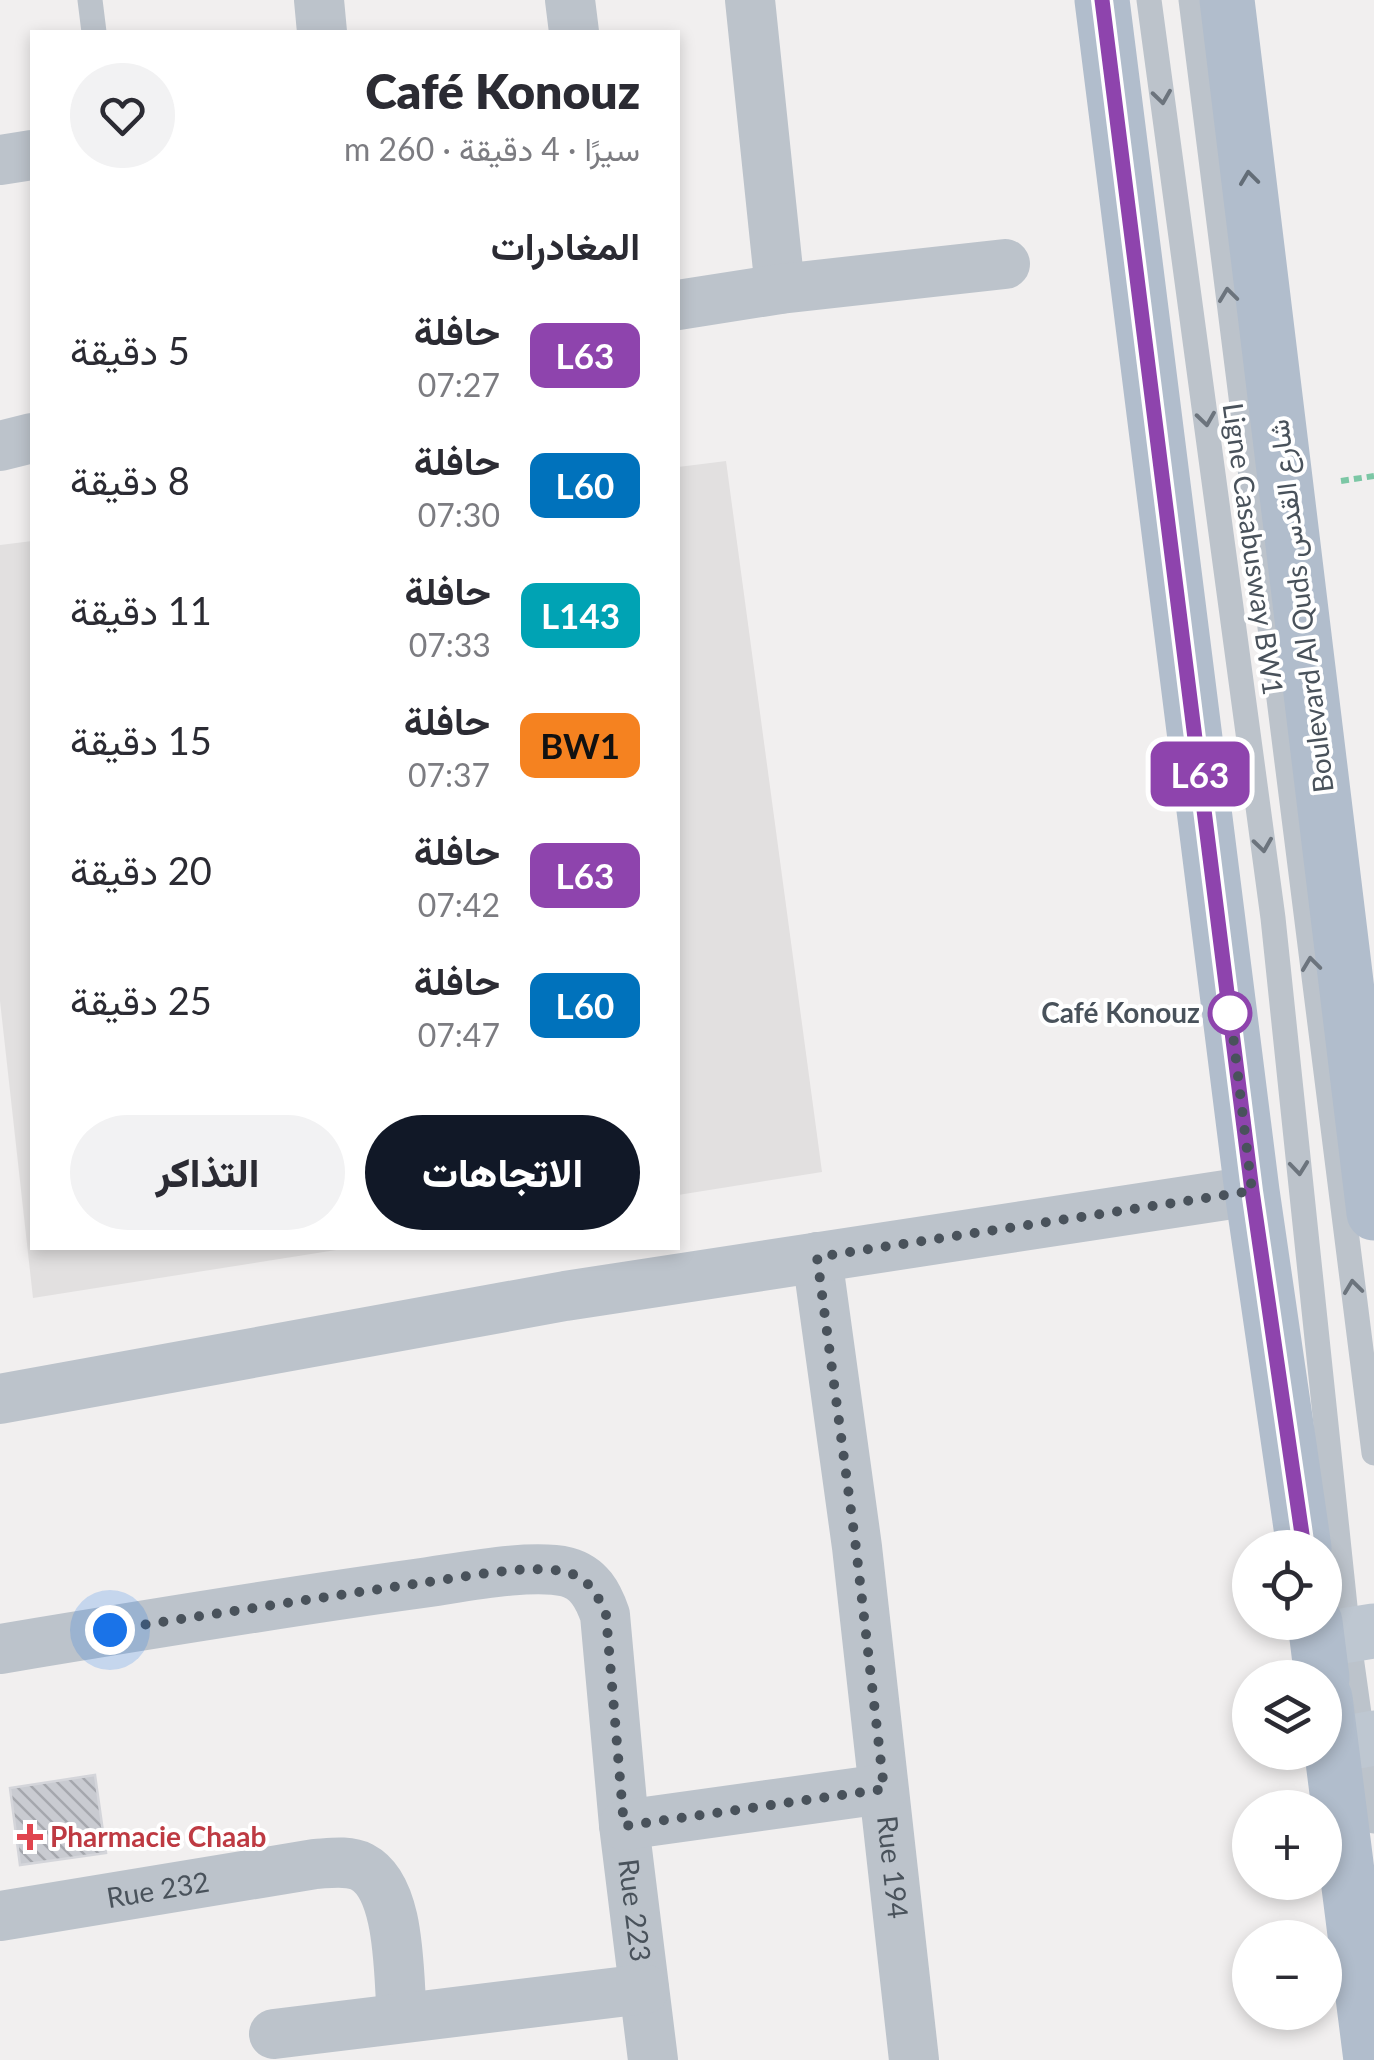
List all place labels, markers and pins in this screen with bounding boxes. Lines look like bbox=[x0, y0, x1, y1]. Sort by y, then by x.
marker: Café Konouz bbox=[1209, 992, 1251, 1034]
place label: Café Konouz bbox=[1041, 995, 1200, 1029]
place label: Pharmacie Chaab bbox=[50, 1819, 266, 1853]
marker: Pharmacie Chaab bbox=[19, 1826, 41, 1848]

